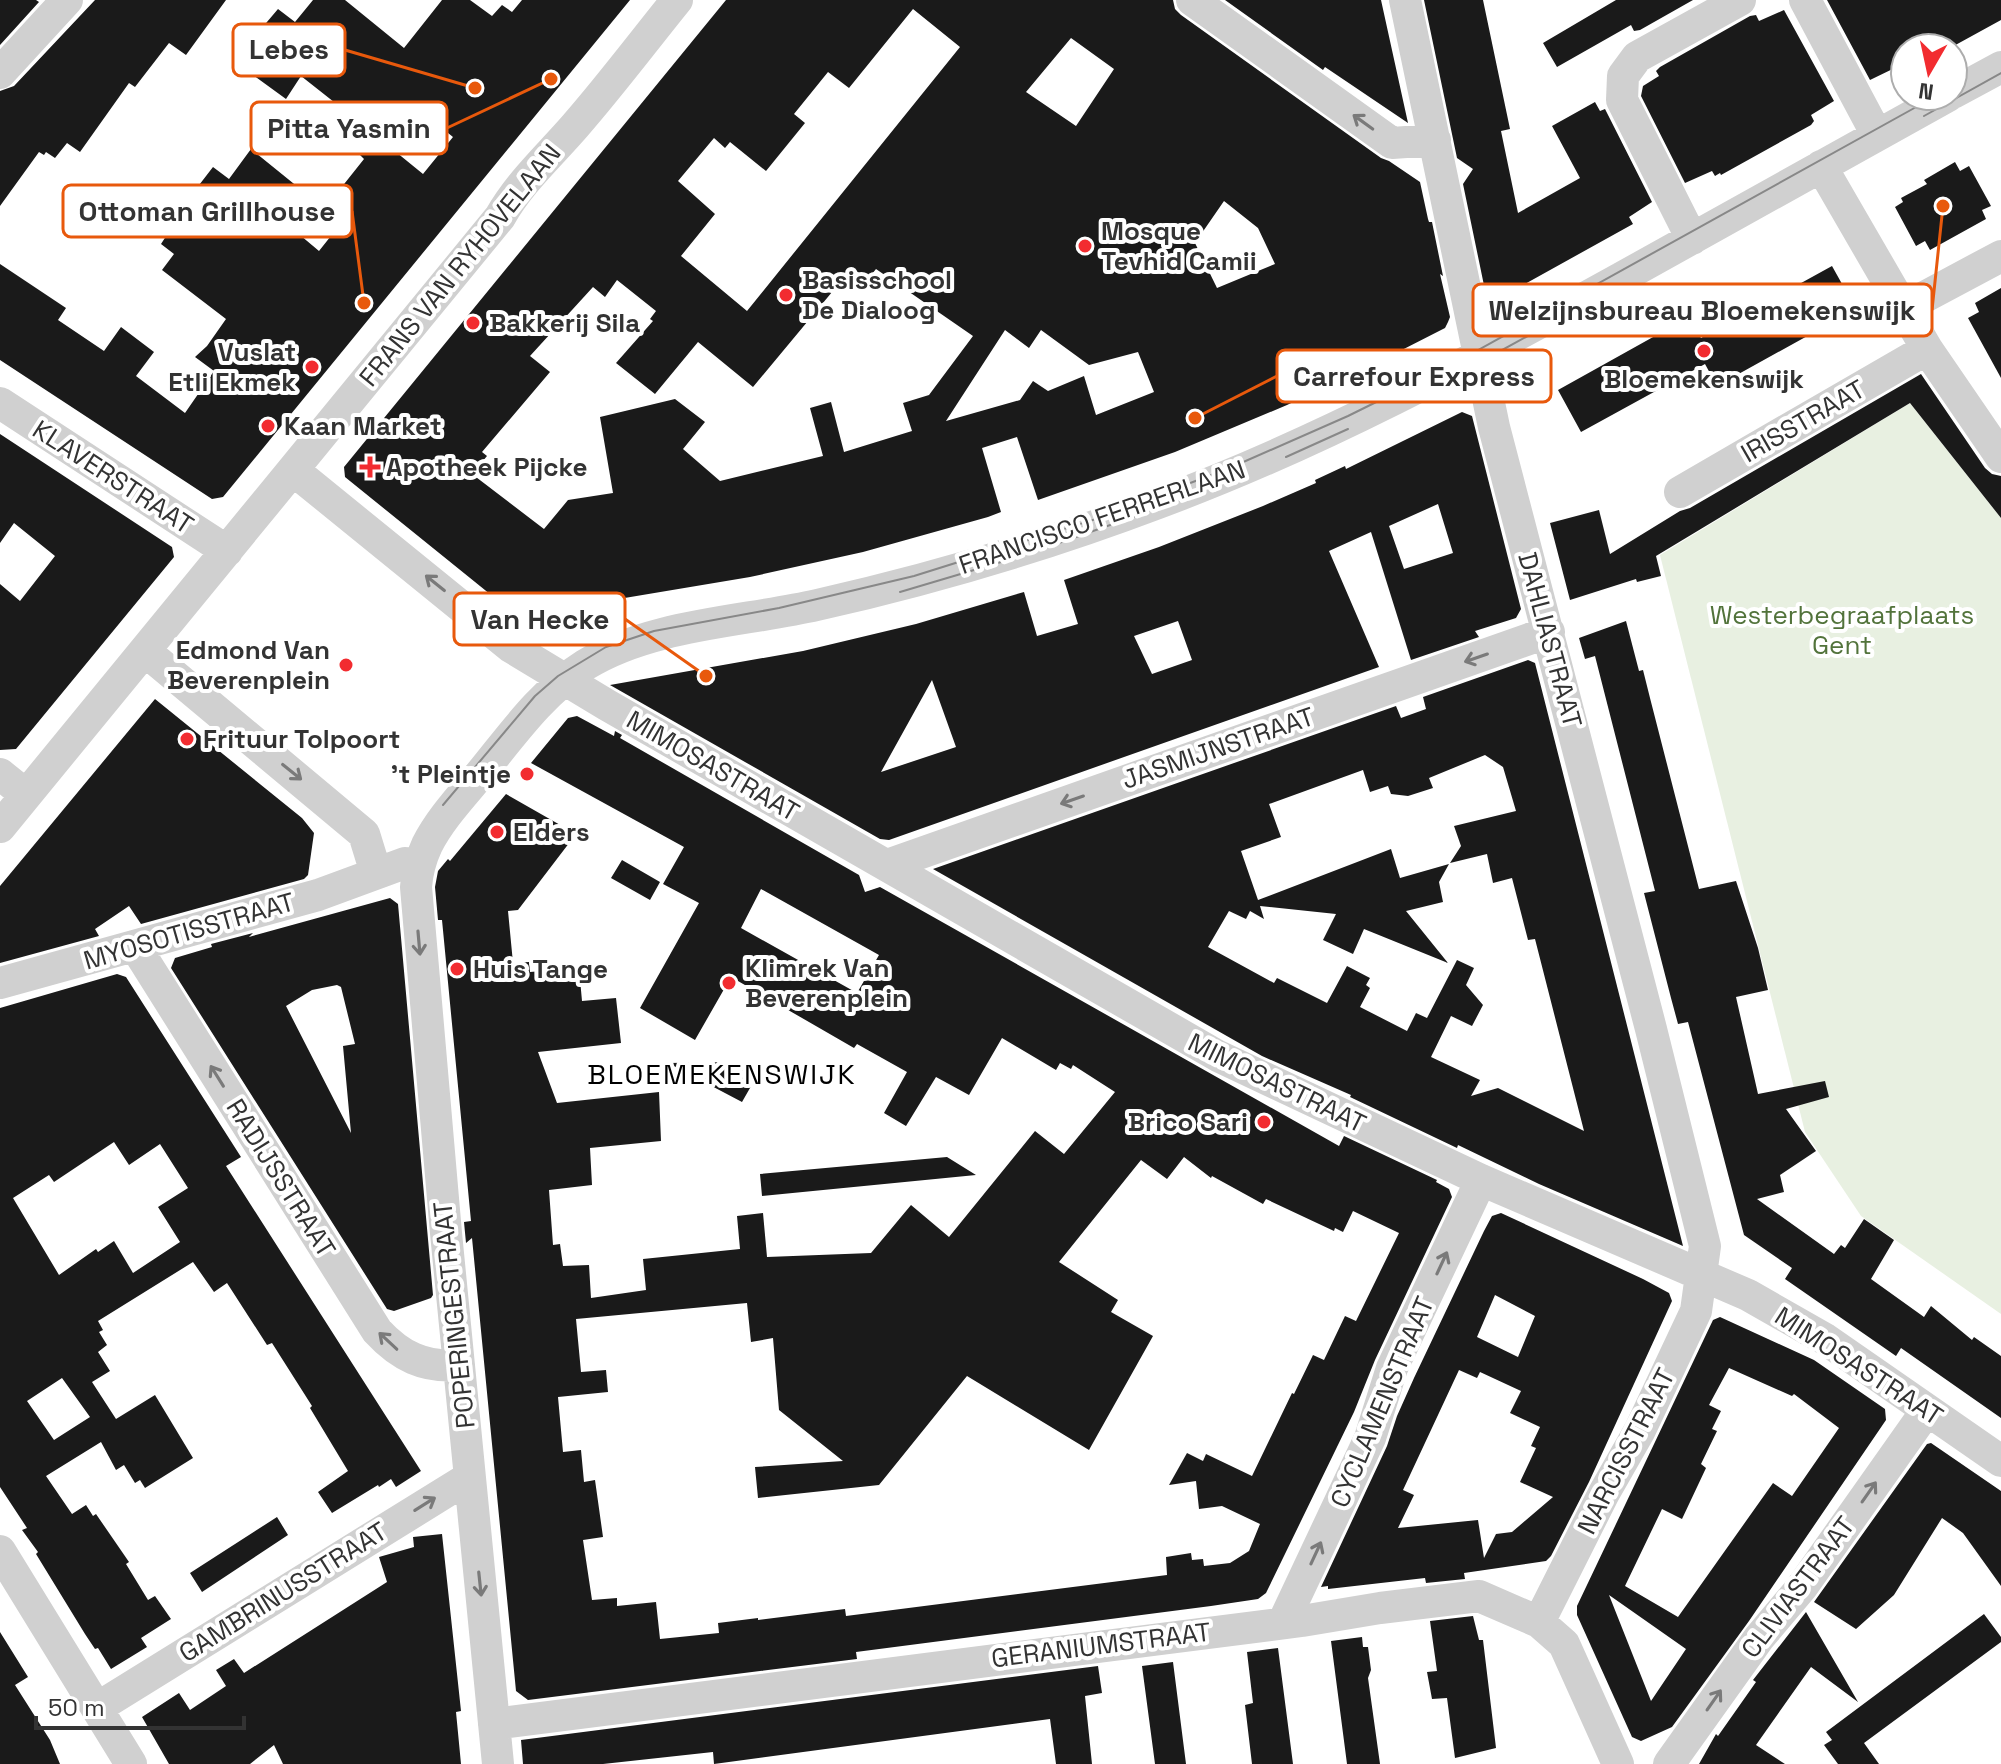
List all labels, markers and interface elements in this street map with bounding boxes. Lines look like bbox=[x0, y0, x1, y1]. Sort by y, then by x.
callout: Lebes bbox=[233, 24, 345, 76]
text: Lebes bbox=[249, 31, 329, 67]
north arrow bbox=[1889, 32, 1969, 112]
text: N bbox=[1916, 77, 1935, 107]
callout: Pitta Yasmin bbox=[251, 102, 447, 154]
text: Pitta Yasmin bbox=[267, 110, 431, 146]
one-way arrow bbox=[1353, 114, 1375, 130]
street label: FRANS VAN RYHOVELAAN bbox=[352, 137, 568, 393]
callout: Ottoman Grillhouse bbox=[63, 185, 352, 237]
text: Ottoman Grillhouse bbox=[79, 193, 335, 229]
place label: Mosque Tevhid Camii bbox=[1101, 214, 1257, 278]
marker: Mosque Tevhid Camii bbox=[1076, 237, 1094, 255]
place label: Basisschool De Dialoog bbox=[802, 263, 952, 327]
callout: Welzijnsbureau Bloemekenswijk bbox=[1473, 284, 1932, 336]
marker: Basisschool De Dialoog bbox=[777, 286, 795, 304]
text: Welzijnsbureau Bloemekenswijk bbox=[1488, 292, 1916, 328]
place label: Bakkerij Sila bbox=[489, 306, 640, 340]
marker: Bakkerij Sila bbox=[464, 314, 482, 332]
place label: Vuslat Etli Ekmek bbox=[168, 335, 296, 399]
marker: Bloemekenswijk bbox=[1695, 342, 1713, 360]
callout: Carrefour Express bbox=[1277, 350, 1551, 402]
marker: Vuslat Etli Ekmek bbox=[303, 358, 321, 376]
text: Carrefour Express bbox=[1293, 358, 1535, 394]
place label: Bloemekenswijk bbox=[1604, 362, 1804, 396]
street label: IRISSTRAAT bbox=[1735, 372, 1871, 470]
place label: Kaan Market bbox=[284, 409, 442, 443]
street label: KLAVERSTRAAT bbox=[26, 412, 200, 542]
marker: Kaan Market bbox=[259, 417, 277, 435]
place label: Apotheek Pijcke bbox=[386, 450, 587, 484]
street label: FRANCISCO FERRERLAAN bbox=[954, 452, 1250, 582]
marker: Apotheek Pijcke bbox=[361, 458, 379, 476]
street label: DAHLIASTRAAT bbox=[1510, 549, 1590, 731]
one-way arrow bbox=[425, 575, 446, 592]
callout: Van Hecke bbox=[454, 593, 625, 645]
park label: Westerbegraafplaats Gent bbox=[1710, 598, 1974, 662]
text: Van Hecke bbox=[470, 601, 610, 637]
place label: Edmond Van Beverenplein bbox=[167, 633, 330, 697]
one-way arrow bbox=[1463, 651, 1488, 666]
marker: Edmond Van Beverenplein bbox=[337, 656, 355, 674]
street label: JASMIJNSTRAAT bbox=[1117, 699, 1319, 797]
street label: MIMOSASTRAAT bbox=[621, 703, 805, 829]
place label: Frituur Tolpoort bbox=[203, 722, 400, 756]
marker: Frituur Tolpoort bbox=[178, 730, 196, 748]
place label: 't Pleintje bbox=[391, 757, 511, 791]
one-way arrow bbox=[281, 763, 301, 781]
marker: 't Pleintje bbox=[518, 765, 536, 783]
one-way arrow bbox=[1060, 793, 1085, 808]
place label: Elders bbox=[513, 815, 590, 849]
marker: Elders bbox=[488, 823, 506, 841]
street label: MYOSOTISSTRAAT bbox=[79, 885, 299, 977]
one-way arrow bbox=[412, 929, 427, 956]
place label: Klimrek Van Beverenplein bbox=[745, 951, 908, 1015]
place label: Huis Tange bbox=[473, 952, 608, 986]
marker: Huis Tange bbox=[448, 960, 466, 978]
marker: Klimrek Van Beverenplein bbox=[720, 974, 738, 992]
street label: MIMOSASTRAAT bbox=[1182, 1025, 1372, 1141]
district label: BLOEMEKENSWIJK bbox=[587, 1056, 857, 1092]
one-way arrow bbox=[209, 1066, 225, 1088]
street label: RADIJSSTRAAT bbox=[219, 1092, 343, 1264]
place label: Brico Sari bbox=[1128, 1105, 1248, 1139]
marker: Brico Sari bbox=[1255, 1113, 1273, 1131]
street label: POPERINGESTRAAT bbox=[425, 1200, 483, 1430]
one-way arrow bbox=[1435, 1252, 1450, 1276]
street label: CYCLAMENSTRAAT bbox=[1322, 1291, 1442, 1513]
street label: MIMOSASTRAAT bbox=[1768, 1299, 1950, 1433]
one-way arrow bbox=[378, 1332, 398, 1351]
street label: NARCISSTRAAT bbox=[1570, 1362, 1682, 1540]
one-way arrow bbox=[1861, 1481, 1877, 1503]
one-way arrow bbox=[413, 1496, 436, 1512]
street label: CLIVIASTRAAT bbox=[1734, 1509, 1862, 1665]
street label: GAMBRINUSSTRAAT bbox=[172, 1514, 394, 1670]
one-way arrow bbox=[1309, 1541, 1324, 1565]
one-way arrow bbox=[473, 1570, 488, 1597]
street label: GERANIUMSTRAAT bbox=[989, 1615, 1213, 1675]
scale bar bbox=[36, 1680, 244, 1730]
one-way arrow bbox=[1706, 1690, 1722, 1712]
text: 50 m bbox=[48, 1692, 105, 1723]

